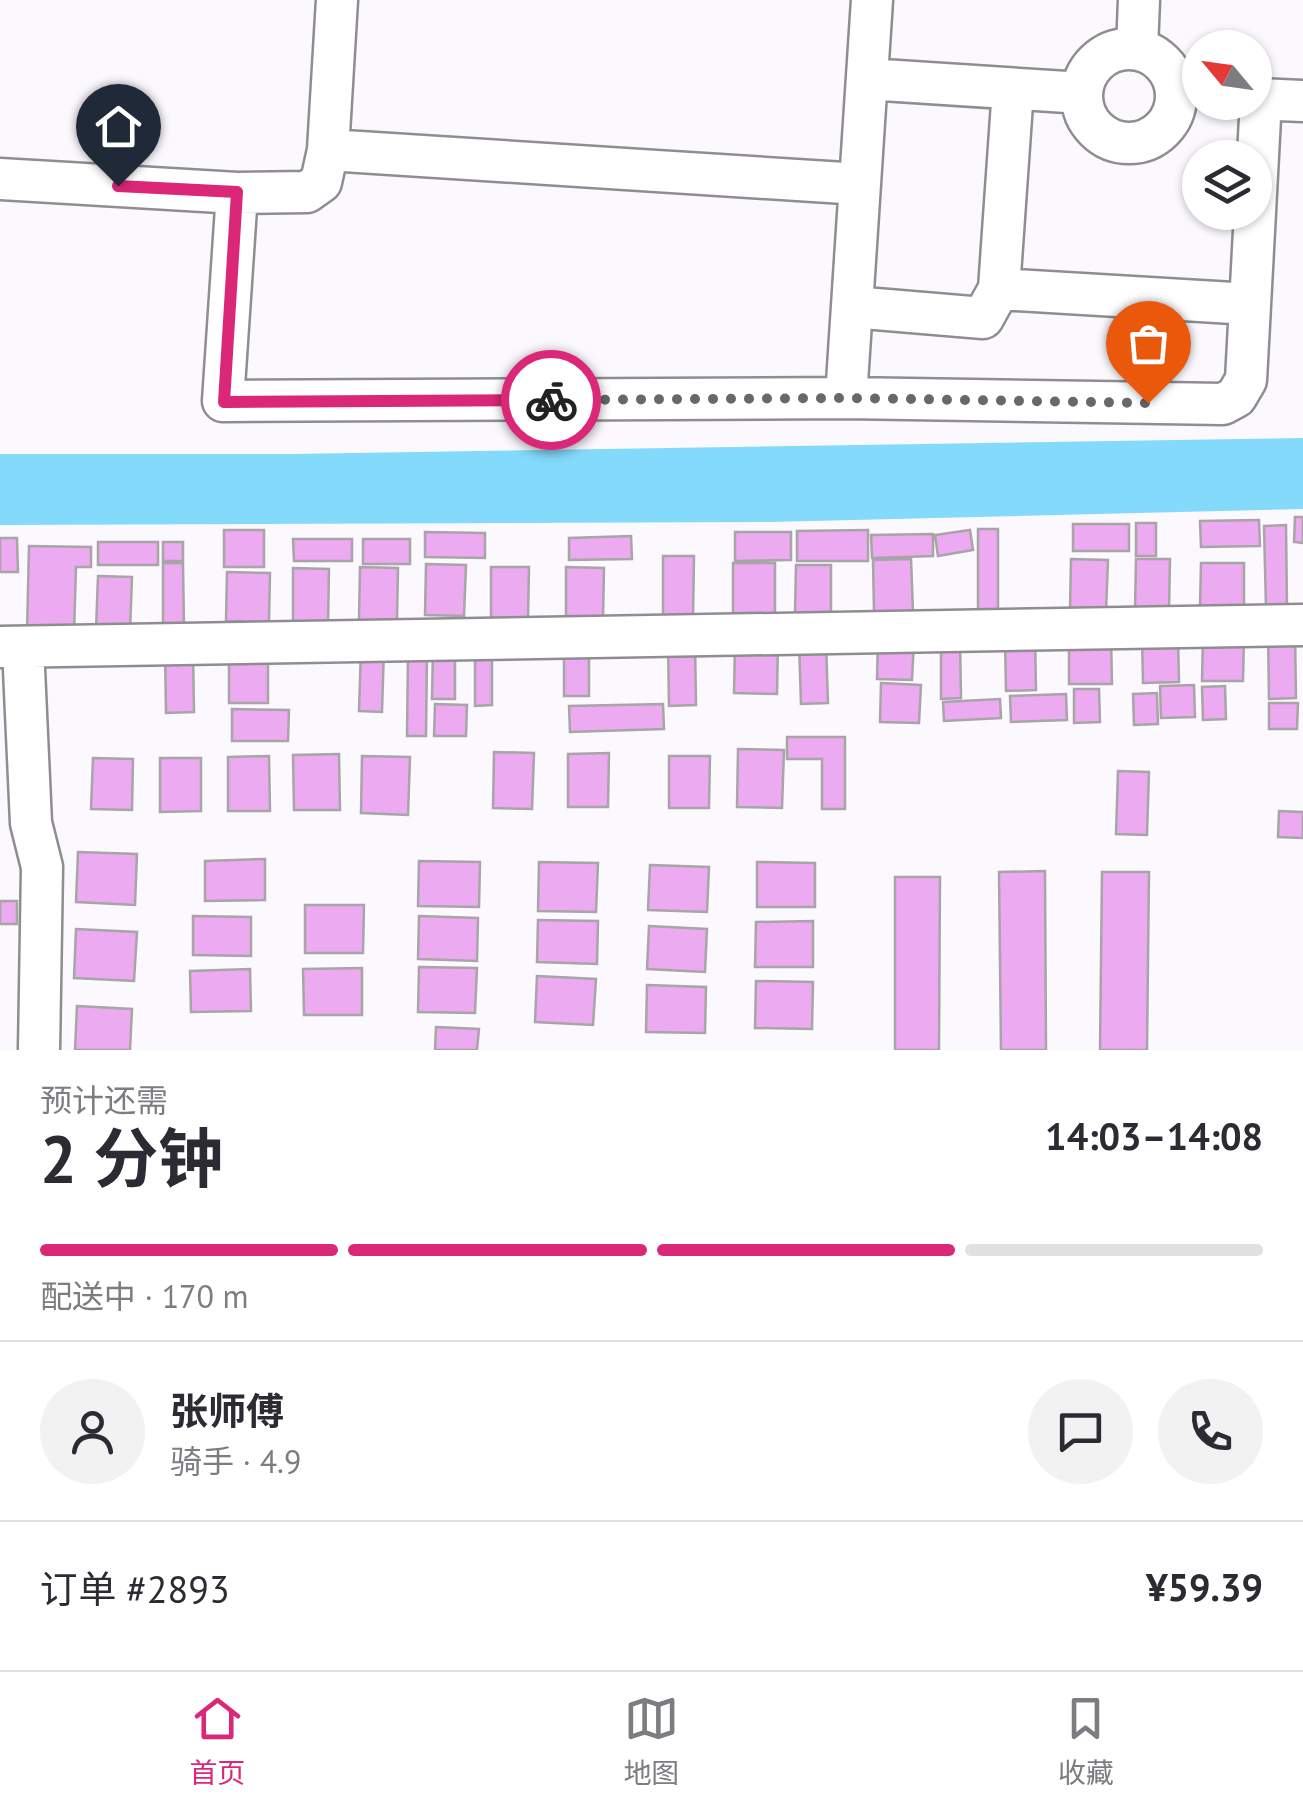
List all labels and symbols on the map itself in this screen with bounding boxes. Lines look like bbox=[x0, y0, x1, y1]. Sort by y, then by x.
north arrow bbox=[1182, 30, 1272, 120]
pin bbox=[76, 84, 161, 187]
pin bbox=[1106, 301, 1191, 404]
courier bbox=[501, 350, 601, 450]

